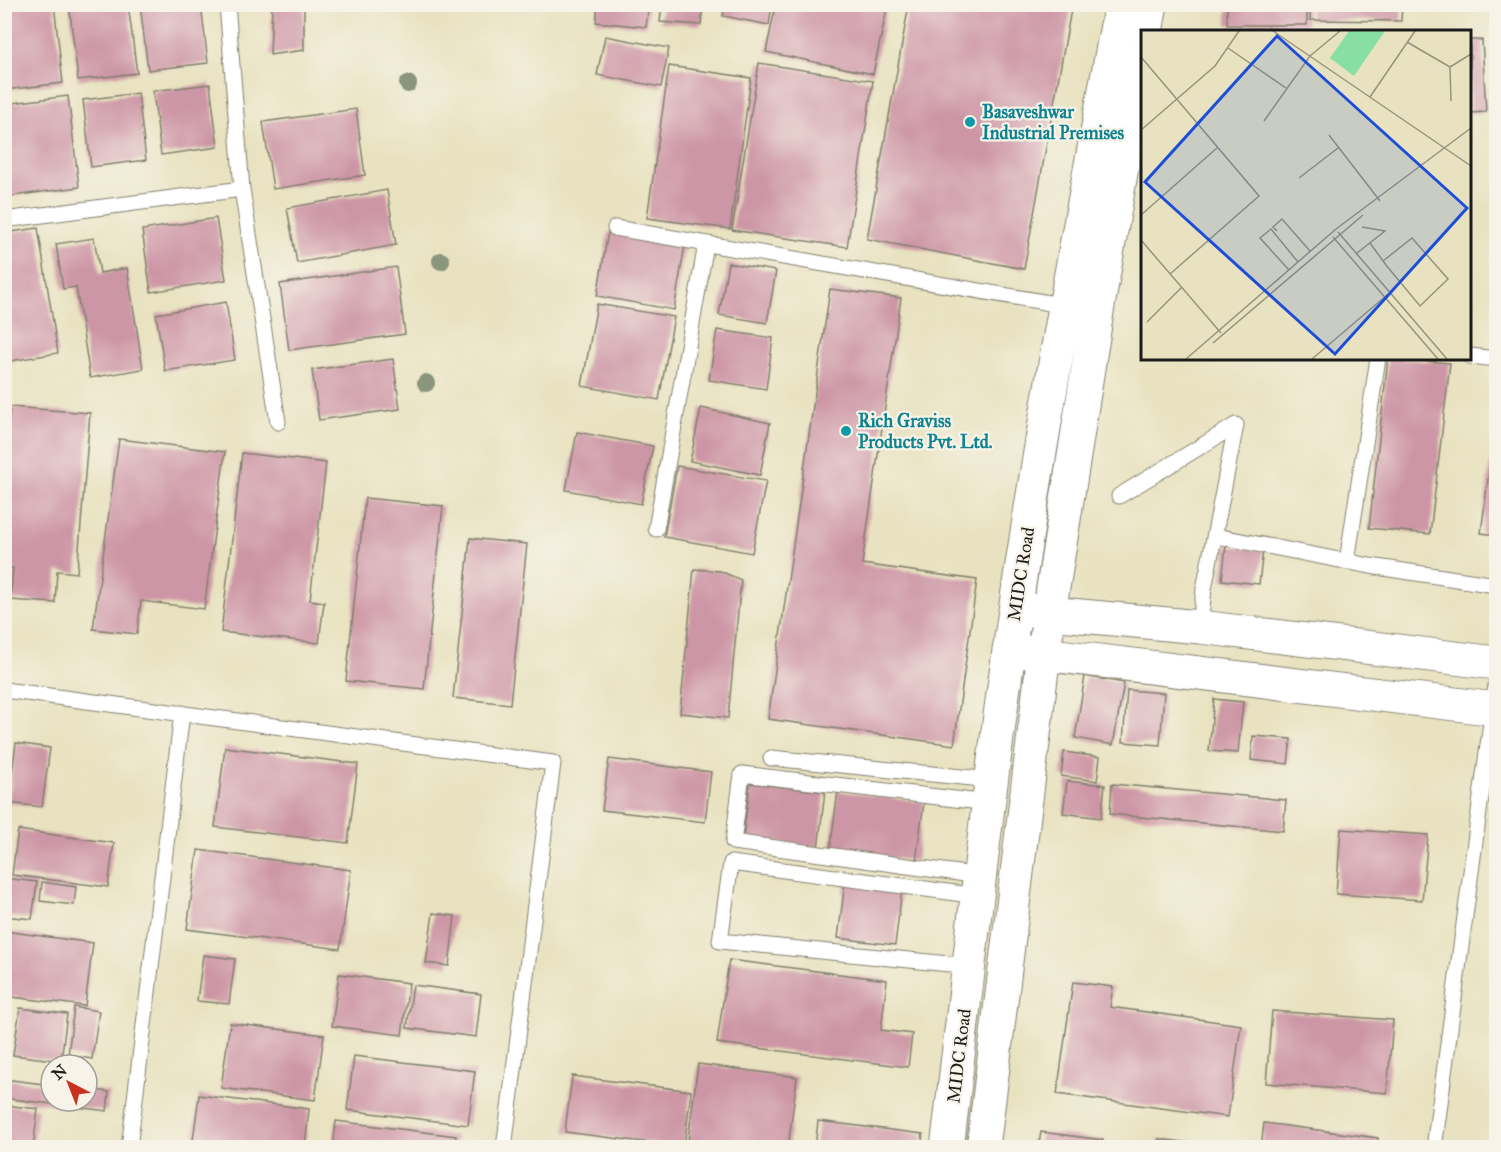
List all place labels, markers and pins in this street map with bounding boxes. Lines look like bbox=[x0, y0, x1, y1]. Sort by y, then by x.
place label: Basaveshwar Industrial Premises bbox=[982, 101, 1125, 144]
marker: Basaveshwar Industrial Premises bbox=[963, 115, 977, 129]
place label: Rich Graviss Products Pvt. Ltd. bbox=[858, 410, 993, 453]
marker: Rich Graviss Products Pvt. Ltd. bbox=[839, 424, 853, 438]

